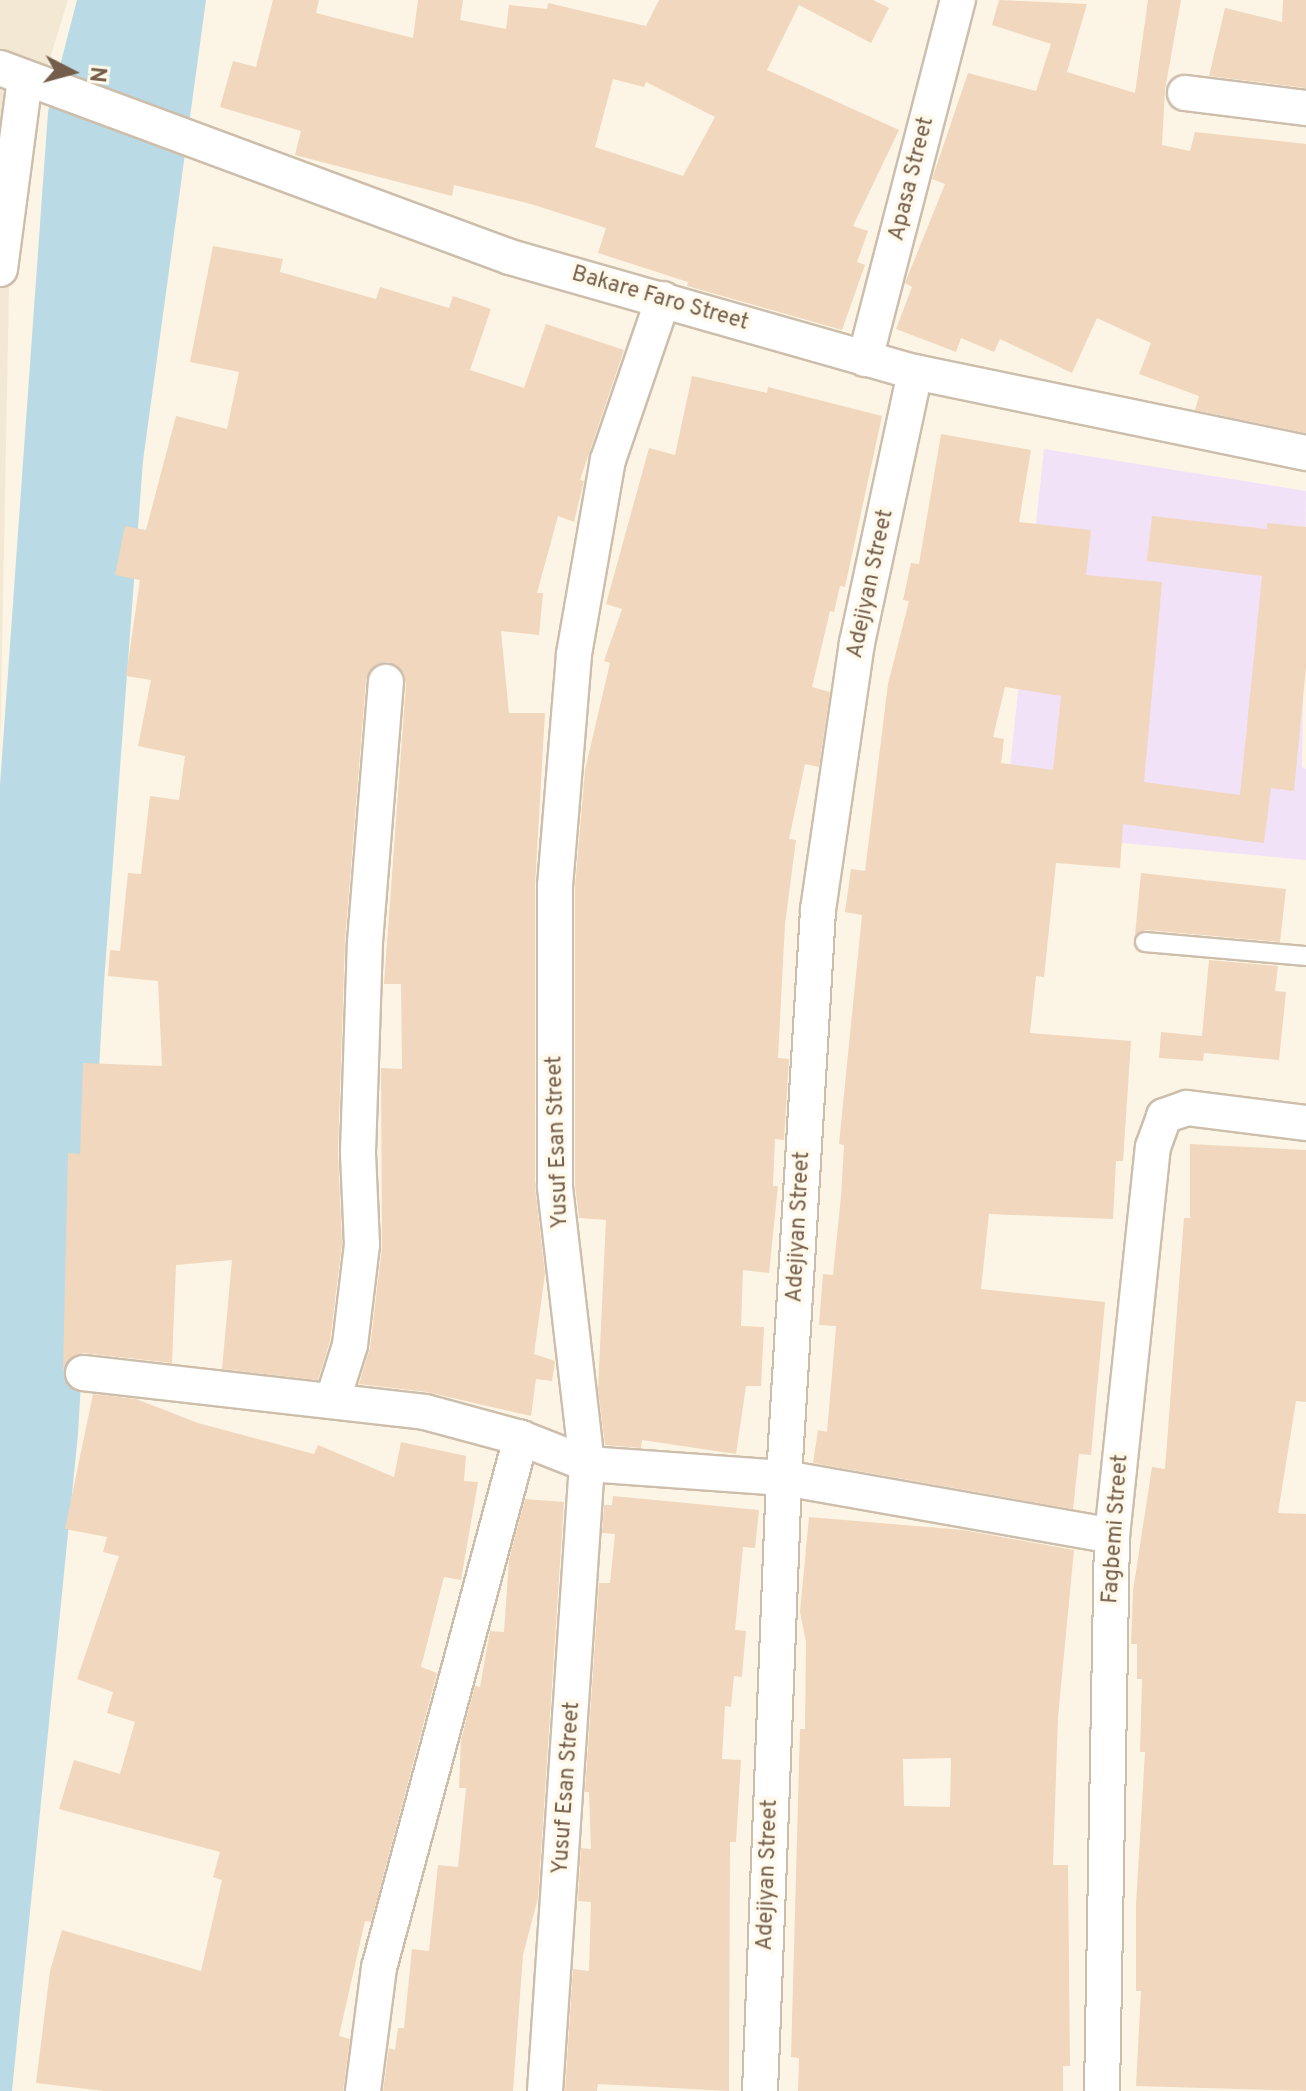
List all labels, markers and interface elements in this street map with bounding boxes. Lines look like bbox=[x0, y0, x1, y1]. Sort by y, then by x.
north arrow bbox=[32, 32, 112, 112]
text: N bbox=[82, 65, 111, 84]
street label: Apasa Street bbox=[884, 114, 940, 244]
street label: Bakare Faro Street bbox=[569, 261, 751, 337]
street label: Adejiyan Street bbox=[842, 507, 900, 661]
street label: Yusuf Esan Street bbox=[542, 1055, 574, 1229]
street label: Adejiyan Street bbox=[782, 1151, 816, 1303]
street label: Fagbemi Street bbox=[1098, 1453, 1134, 1605]
street label: Yusuf Esan Street bbox=[548, 1701, 586, 1875]
street label: Adejiyan Street bbox=[752, 1799, 784, 1951]

